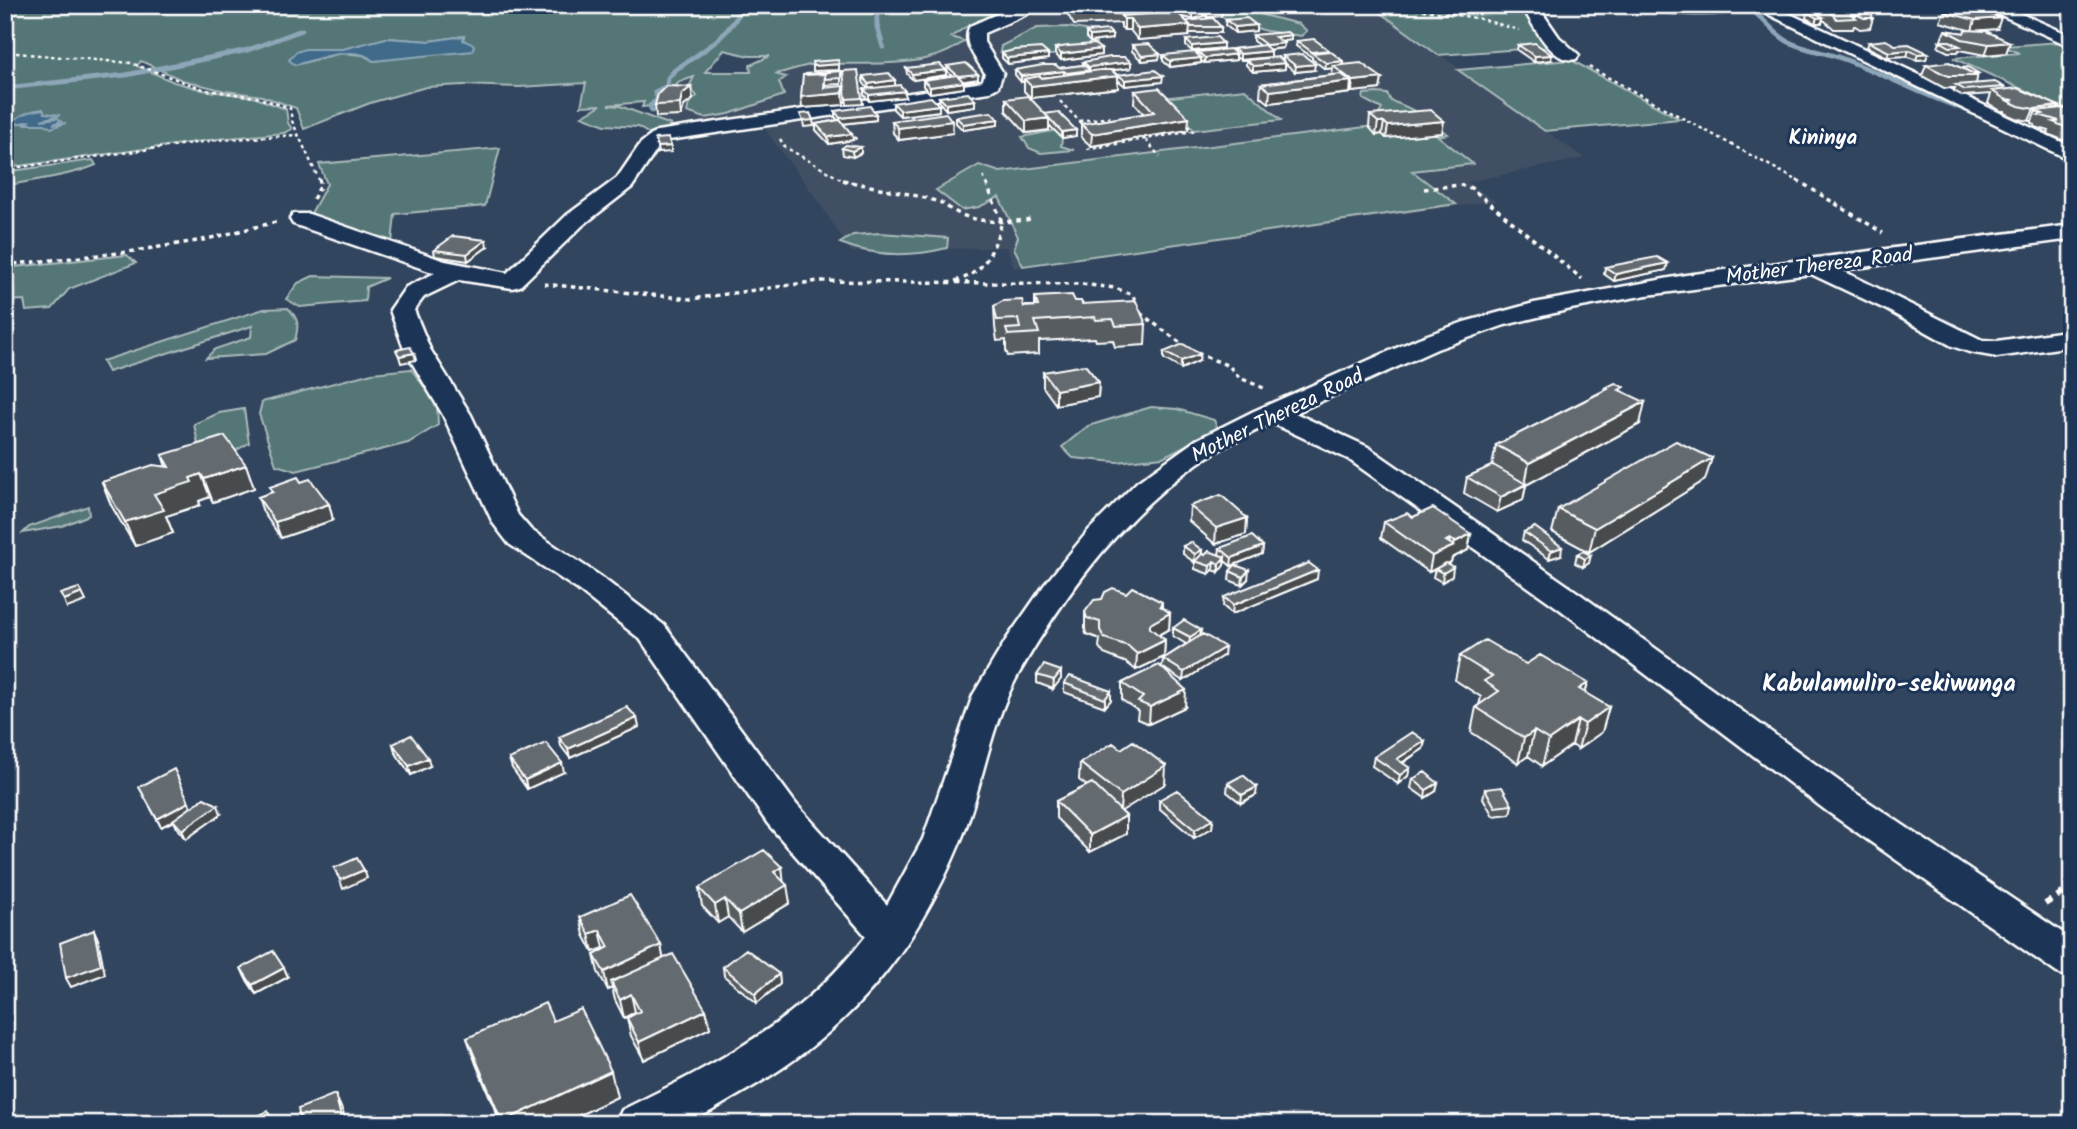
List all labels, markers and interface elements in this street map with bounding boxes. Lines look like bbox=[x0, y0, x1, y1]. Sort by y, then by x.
district label: Kininya bbox=[1789, 122, 1858, 155]
street label: Mother Thereza Road bbox=[1724, 239, 1915, 294]
street label: Mother Thereza Road bbox=[1186, 360, 1370, 472]
district label: Kabulamuliro-sekiwunga bbox=[1762, 665, 2016, 704]

